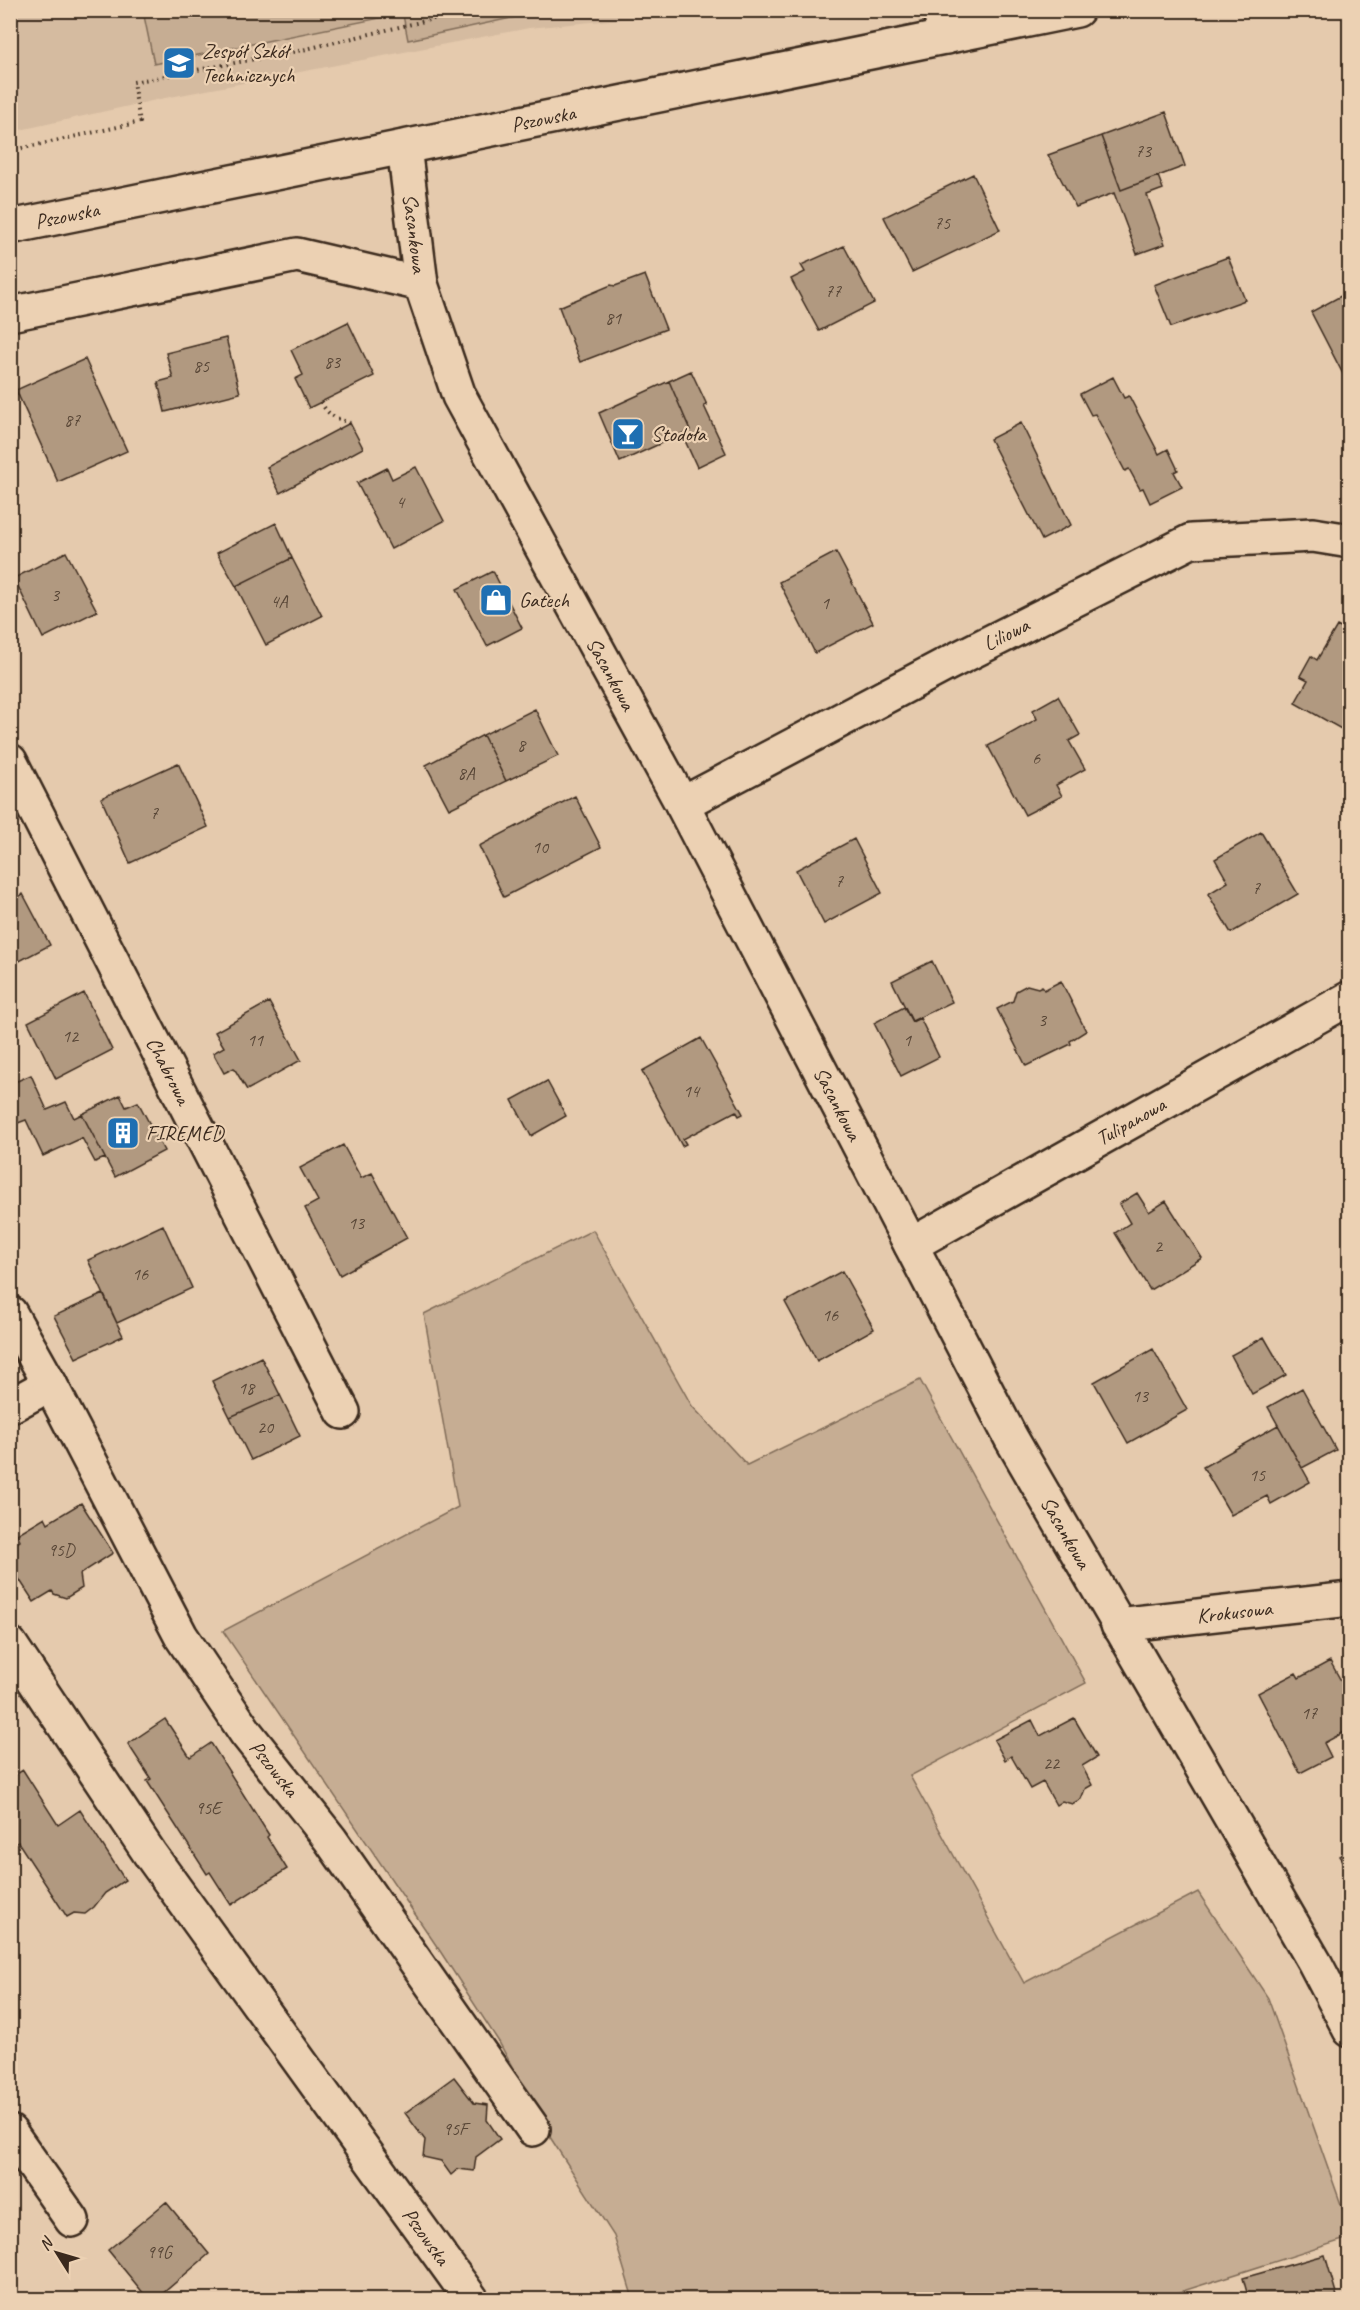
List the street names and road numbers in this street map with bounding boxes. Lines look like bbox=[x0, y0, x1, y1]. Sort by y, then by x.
street label: Pszowska bbox=[509, 99, 579, 138]
street label: Sasankowa bbox=[397, 192, 433, 276]
street label: Pszowska bbox=[33, 196, 103, 235]
street label: Liliowa bbox=[979, 611, 1035, 657]
street label: Sasankowa bbox=[580, 633, 642, 717]
street label: Chabrowa bbox=[140, 1033, 198, 1111]
street label: Sasankowa bbox=[808, 1063, 868, 1147]
street label: Tulipanowa bbox=[1091, 1091, 1171, 1151]
street label: Sasankowa bbox=[1035, 1492, 1098, 1575]
street label: Krokusowa bbox=[1195, 1595, 1275, 1629]
street label: Pszowska bbox=[244, 1735, 305, 1803]
street label: Pszowska bbox=[397, 2203, 456, 2271]

